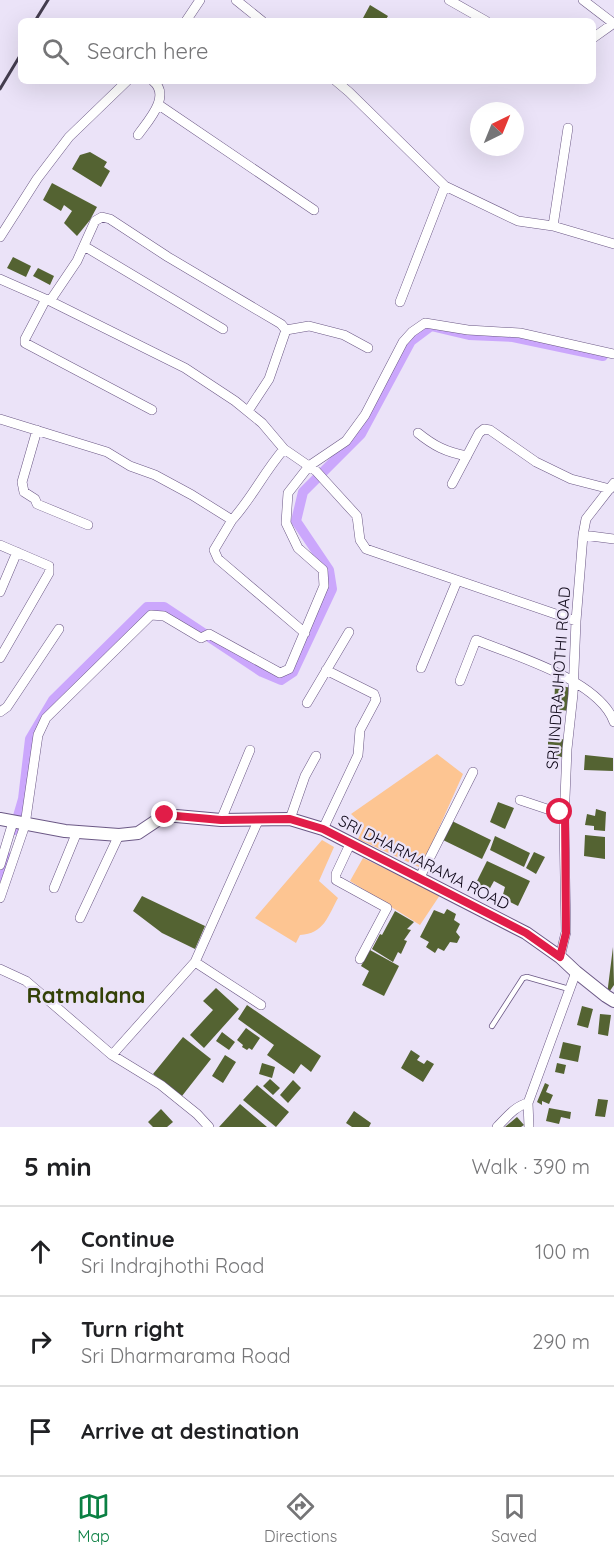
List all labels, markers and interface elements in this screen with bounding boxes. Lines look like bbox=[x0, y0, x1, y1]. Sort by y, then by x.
search box bbox=[18, 18, 596, 84]
icon: search bbox=[39, 35, 72, 68]
text: Search here bbox=[87, 37, 208, 65]
north arrow bbox=[470, 102, 524, 156]
street label: SRI INDRAJHOTHI ROAD bbox=[542, 586, 574, 770]
route start bbox=[546, 798, 572, 824]
route end bbox=[151, 801, 177, 827]
street label: SRI DHARMARAMA ROAD bbox=[335, 810, 513, 914]
district label: Ratmalana bbox=[27, 981, 145, 1009]
text: 5 min bbox=[24, 1150, 92, 1183]
text: Walk · 390 m bbox=[471, 1154, 590, 1179]
text: Continue bbox=[81, 1225, 175, 1253]
icon: ahead bbox=[24, 1235, 57, 1268]
text: 100 m bbox=[535, 1239, 590, 1264]
text: Sri Indrajhothi Road bbox=[81, 1253, 264, 1278]
text: Turn right bbox=[81, 1315, 185, 1343]
icon: right bbox=[24, 1325, 57, 1358]
text: 290 m bbox=[532, 1329, 590, 1354]
text: Sri Dharmarama Road bbox=[81, 1343, 291, 1368]
icon: arrive bbox=[24, 1415, 57, 1448]
text: Arrive at destination bbox=[81, 1417, 299, 1445]
tab: Map bbox=[77, 1490, 110, 1546]
tab: Directions bbox=[264, 1490, 337, 1546]
tab: Saved bbox=[491, 1490, 537, 1546]

